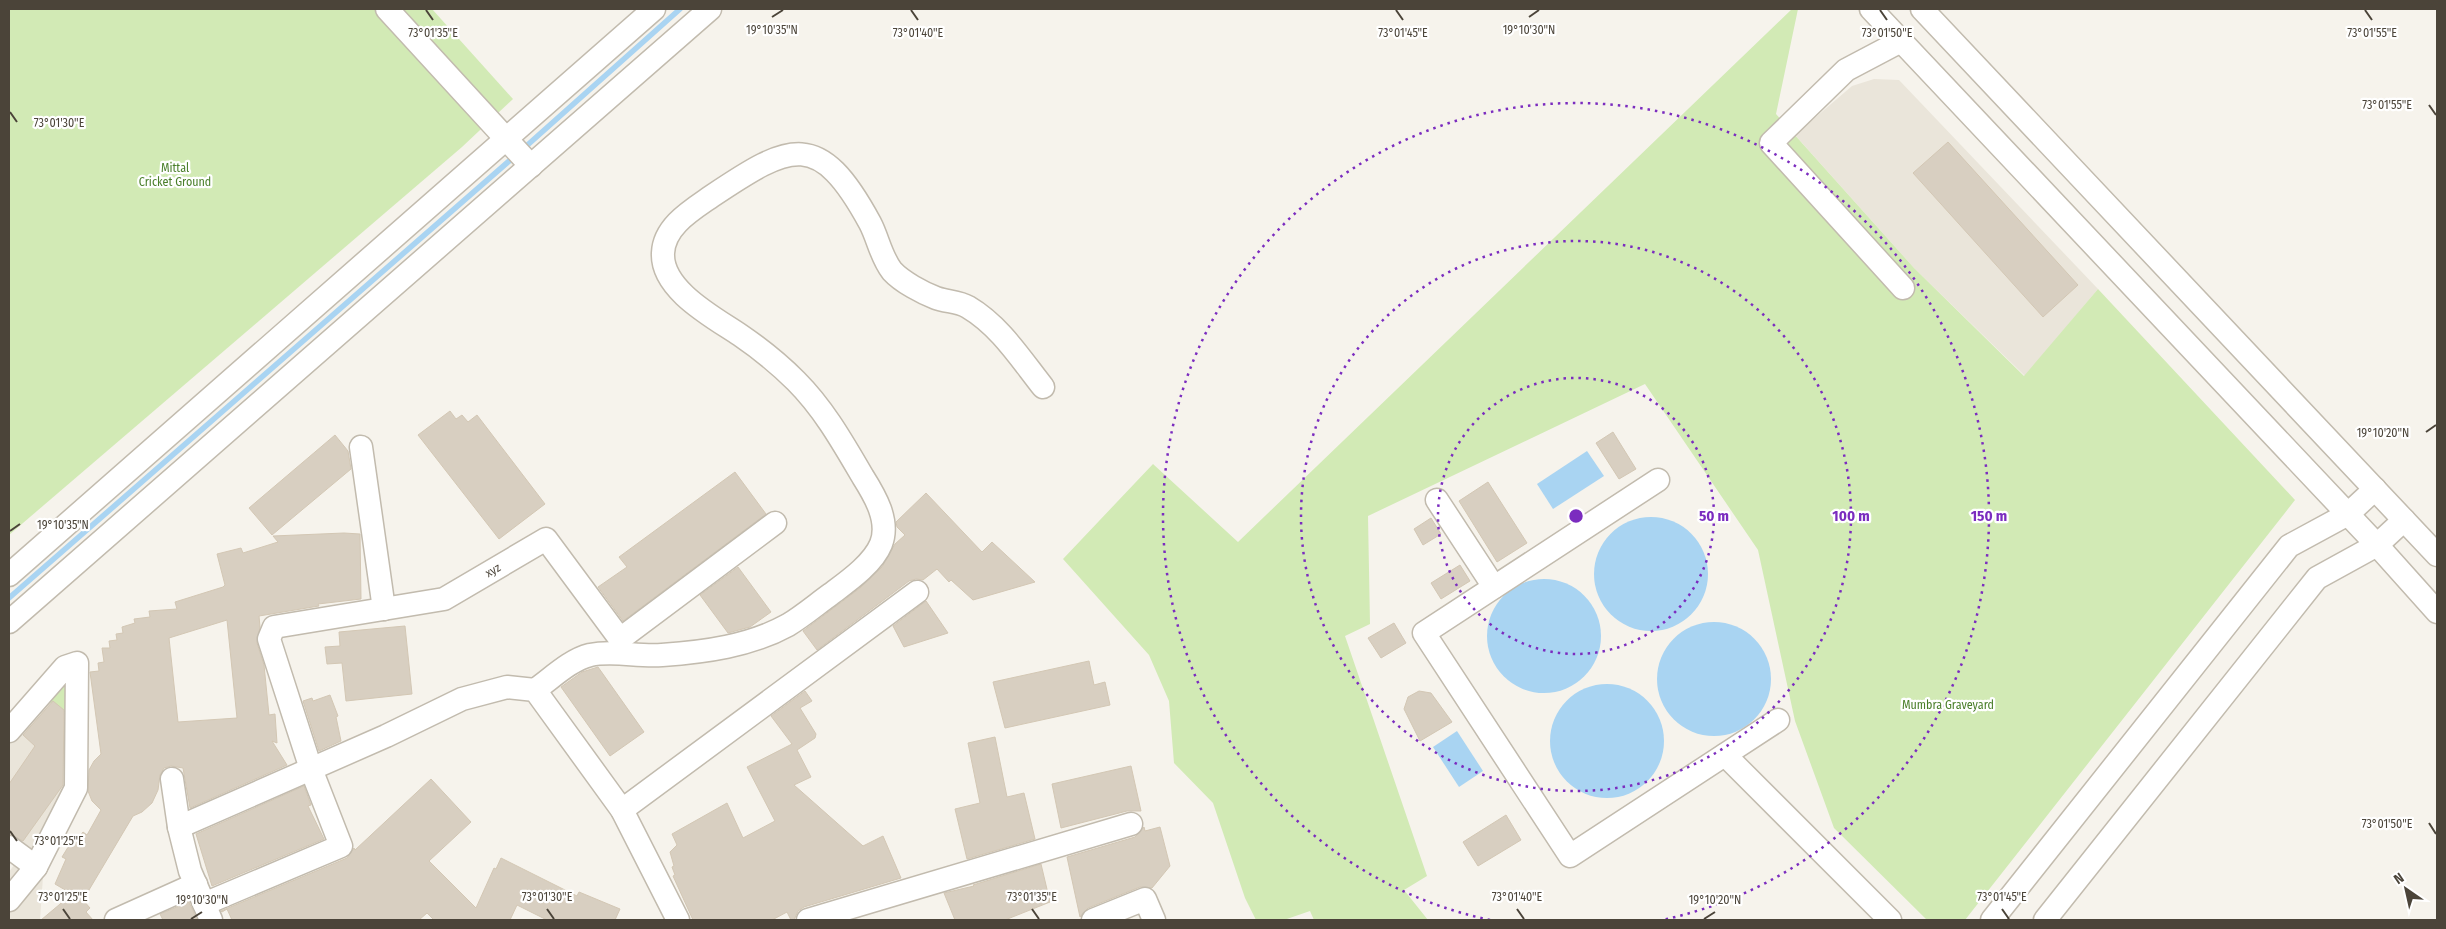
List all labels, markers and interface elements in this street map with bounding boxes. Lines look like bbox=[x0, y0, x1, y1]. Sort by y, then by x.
text: 19°10'35"N bbox=[746, 23, 798, 37]
text: 19°10'30"N bbox=[1503, 23, 1555, 37]
text: 73°01'35"E bbox=[408, 26, 458, 40]
text: 73°01'40"E bbox=[893, 26, 944, 40]
text: 73°01'45"E bbox=[1378, 26, 1428, 40]
text: 73°01'50"E bbox=[1862, 26, 1913, 40]
text: 73°01'55"E bbox=[2347, 26, 2397, 40]
text: 73°01'55"E bbox=[2362, 98, 2412, 112]
text: 73°01'30"E bbox=[34, 116, 85, 130]
park label: Mittal Cricket Ground bbox=[139, 161, 211, 189]
text: 19°10'20"N bbox=[2357, 426, 2409, 440]
centre of rings bbox=[1567, 507, 1585, 525]
text: 50 m bbox=[1699, 507, 1729, 525]
text: 100 m bbox=[1832, 507, 1870, 525]
text: 150 m bbox=[1971, 507, 2007, 525]
text: 19°10'35"N bbox=[37, 518, 89, 532]
street label: xyz bbox=[483, 560, 503, 580]
park label: Mumbra Graveyard bbox=[1902, 698, 1994, 712]
text: 73°01'50"E bbox=[2362, 817, 2413, 831]
text: 73°01'25"E bbox=[34, 834, 84, 848]
north arrow bbox=[2381, 864, 2431, 914]
text: N bbox=[2391, 869, 2407, 888]
text: 73°01'25"E bbox=[38, 890, 88, 904]
text: 73°01'30"E bbox=[522, 890, 573, 904]
text: 73°01'35"E bbox=[1007, 890, 1057, 904]
text: 73°01'40"E bbox=[1492, 890, 1543, 904]
text: 73°01'45"E bbox=[1977, 890, 2027, 904]
text: 19°10'30"N bbox=[176, 893, 228, 907]
text: 19°10'20"N bbox=[1689, 893, 1741, 907]

